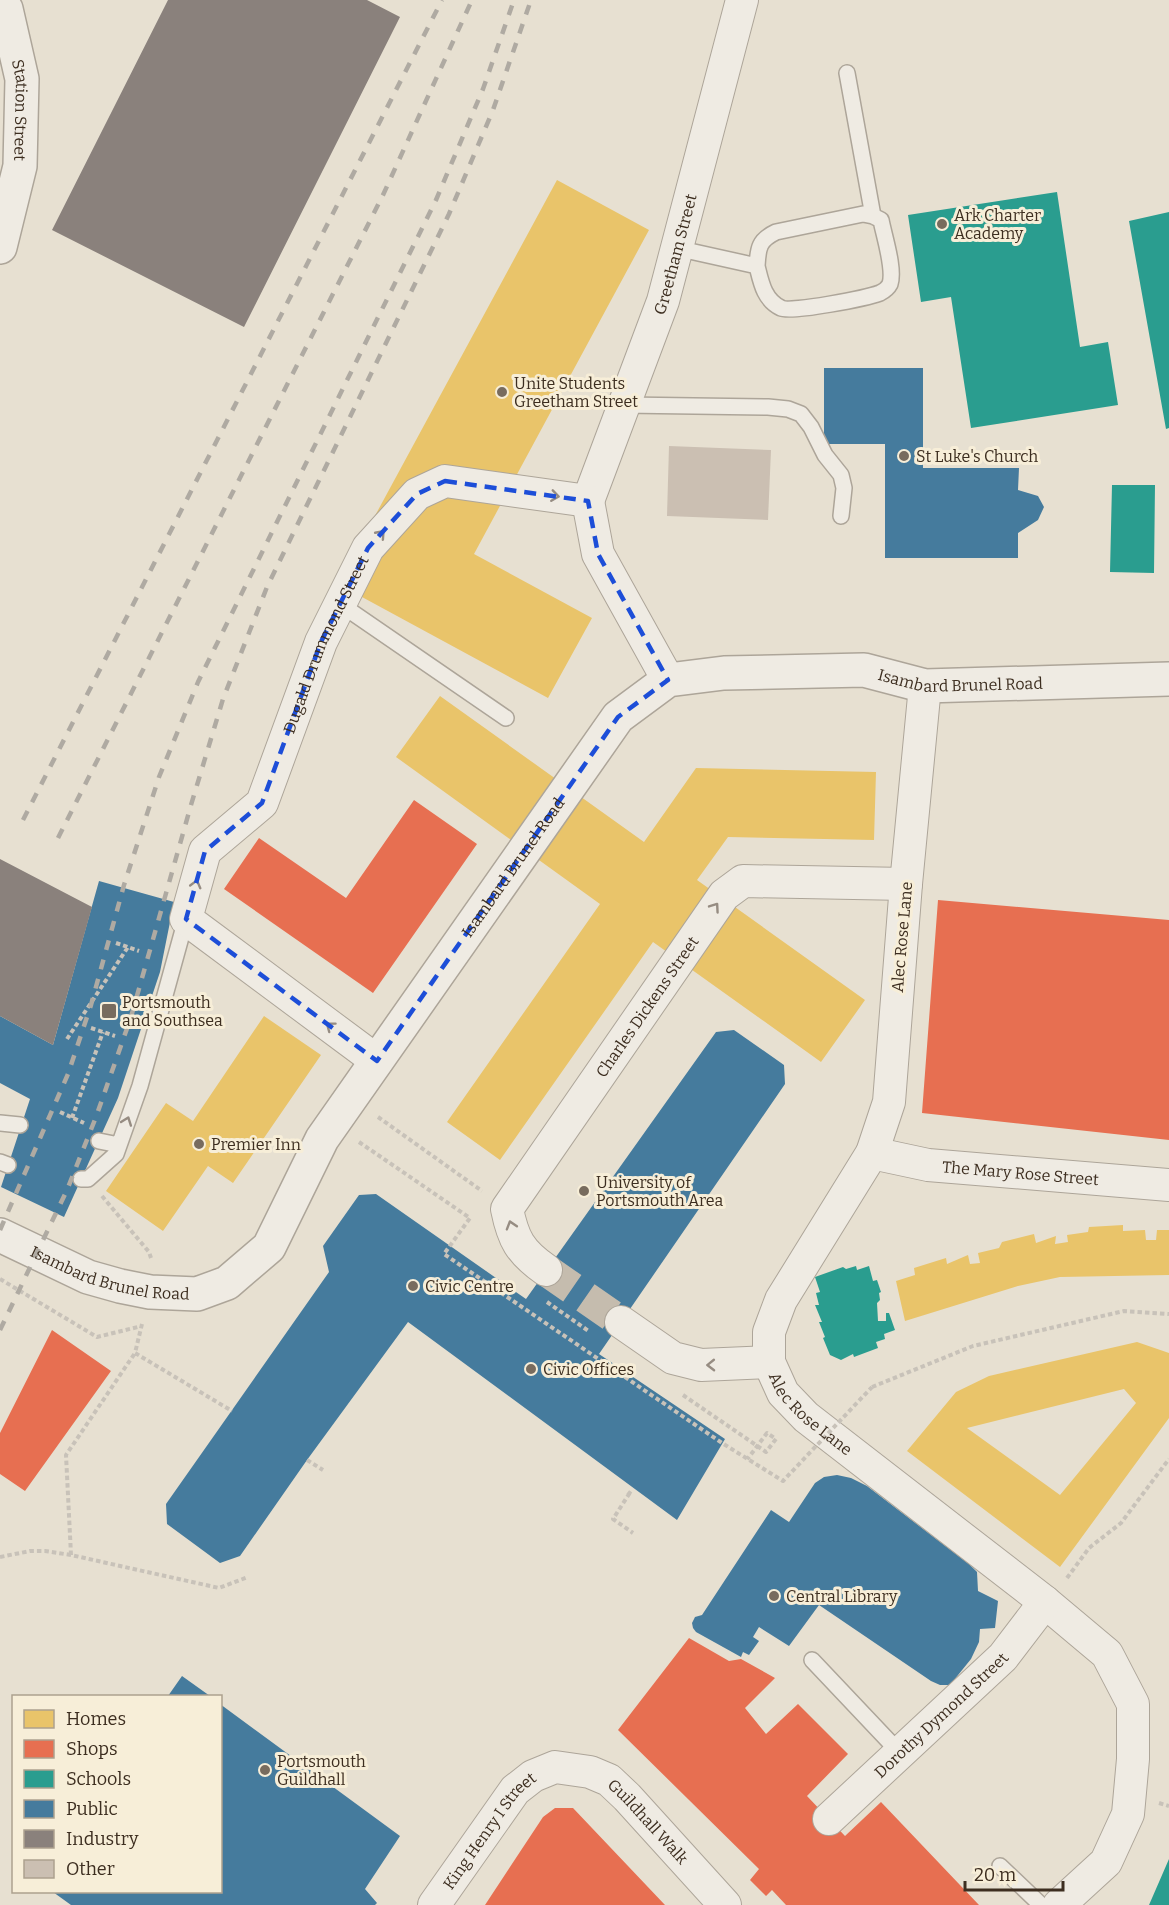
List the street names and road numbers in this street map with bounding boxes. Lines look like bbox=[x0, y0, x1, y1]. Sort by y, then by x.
street label: Station Street bbox=[8, 57, 32, 161]
street label: Greetham Street bbox=[649, 192, 700, 317]
street label: Dugald Drummond Street bbox=[279, 552, 372, 736]
street label: Isambard Brunel Road bbox=[876, 665, 1043, 696]
street label: Isambard Brunel Road bbox=[457, 793, 568, 940]
street label: Alec Rose Lane bbox=[888, 881, 916, 993]
street label: Charles Dickens Street bbox=[592, 932, 702, 1081]
street label: The Mary Rose Street bbox=[941, 1157, 1100, 1189]
street label: Isambard Brunel Road bbox=[28, 1242, 190, 1303]
street label: Alec Rose Lane bbox=[765, 1369, 856, 1459]
street label: Dorothy Dymond Street bbox=[870, 1649, 1012, 1781]
street label: King Henry I Street bbox=[439, 1768, 540, 1893]
street label: Guildhall Walk bbox=[604, 1775, 692, 1867]

